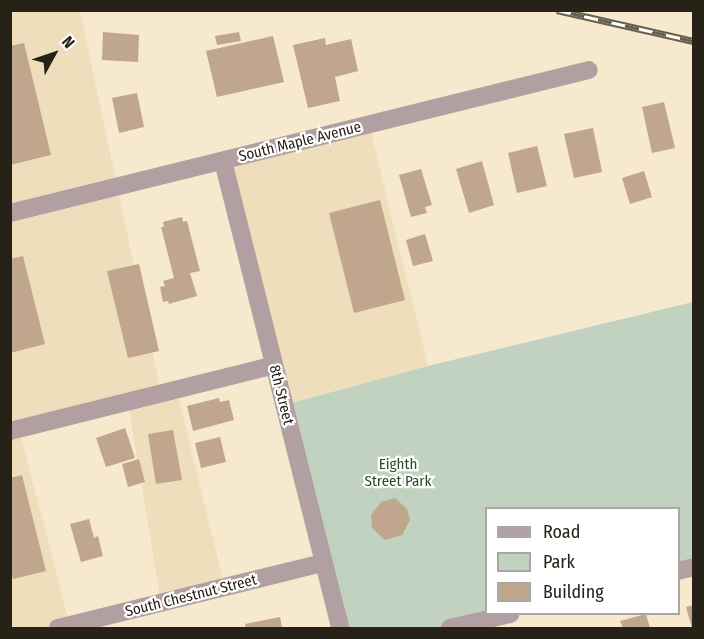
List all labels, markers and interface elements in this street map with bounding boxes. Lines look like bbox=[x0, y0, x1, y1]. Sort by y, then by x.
north arrow bbox=[24, 24, 84, 84]
text: N bbox=[58, 32, 79, 52]
street label: South Maple Avenue bbox=[237, 118, 363, 166]
street label: 8th Street bbox=[265, 363, 297, 427]
park label: Eighth Street Park bbox=[364, 455, 432, 490]
legend bbox=[485, 507, 680, 615]
text: Road bbox=[543, 521, 580, 543]
text: Park bbox=[543, 551, 575, 573]
street label: South Chestnut Street bbox=[123, 571, 259, 621]
text: Building bbox=[543, 581, 604, 603]

